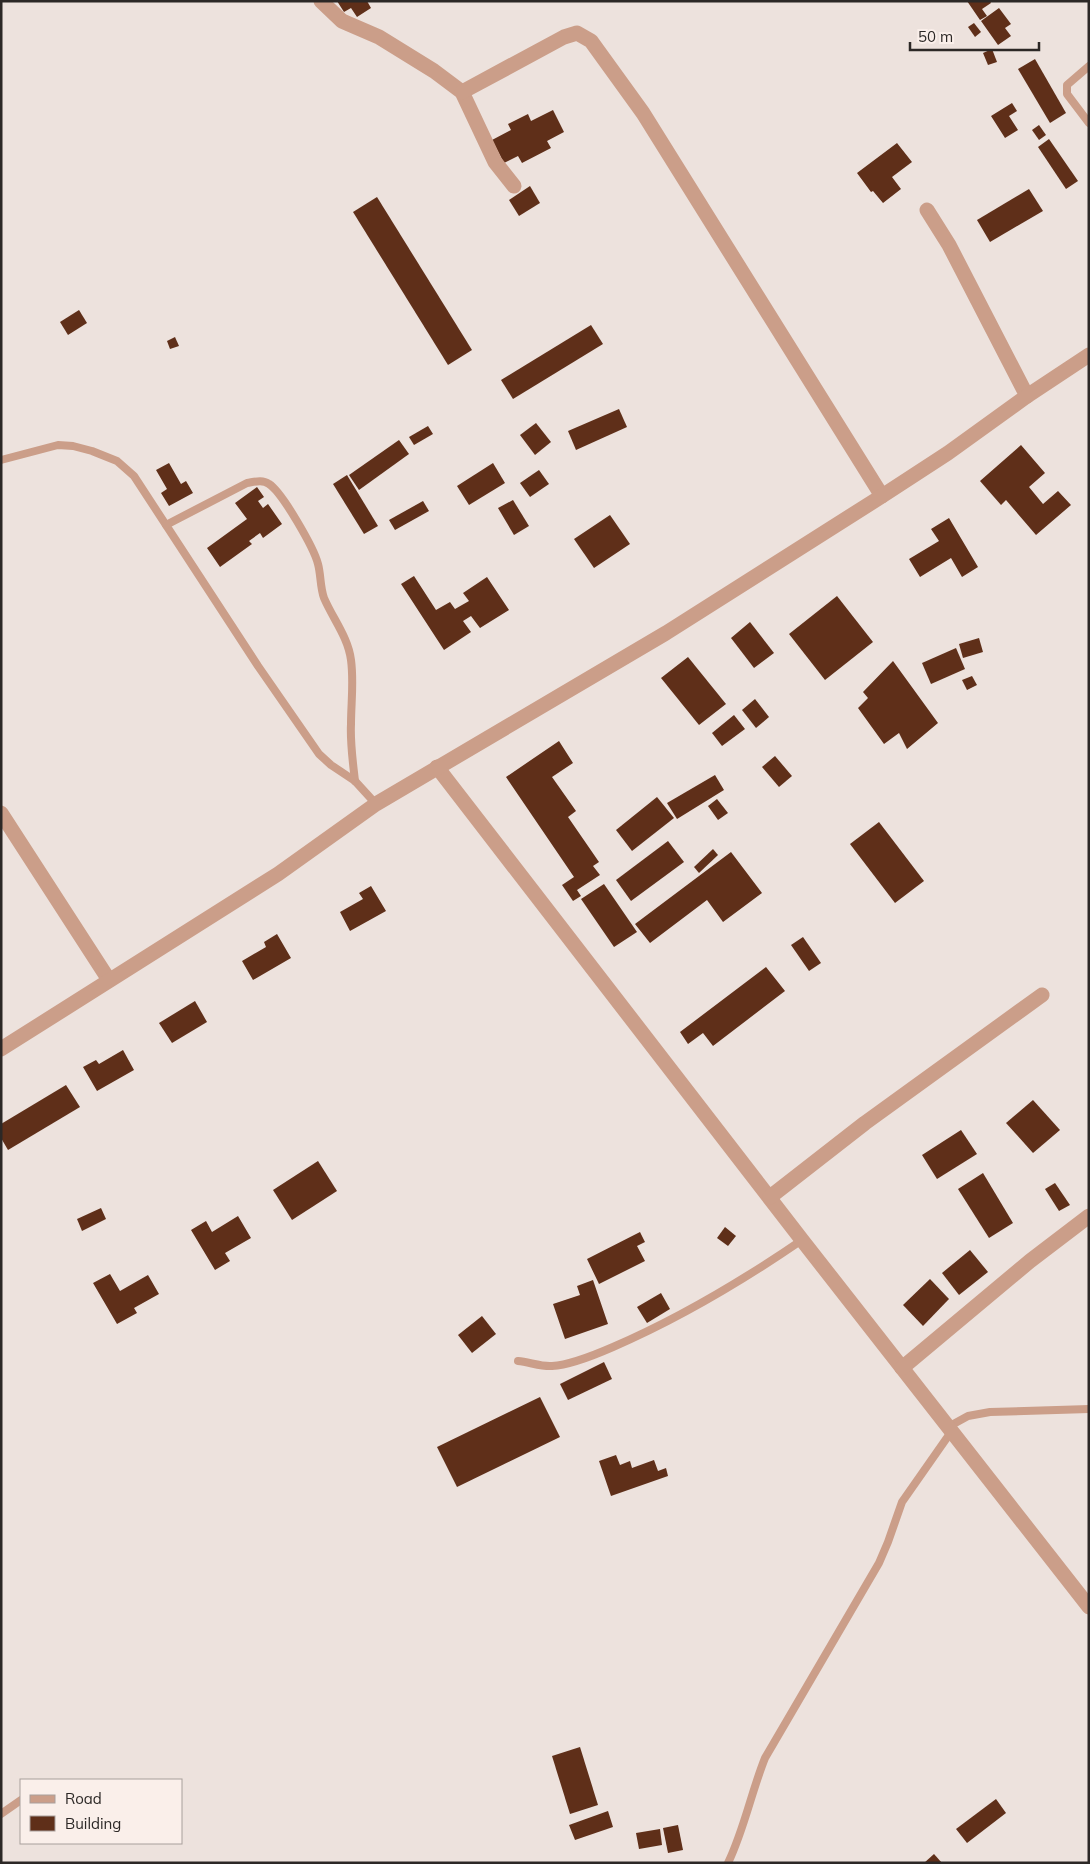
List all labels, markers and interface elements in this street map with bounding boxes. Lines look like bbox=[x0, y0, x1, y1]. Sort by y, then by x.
scale bar bbox=[910, 20, 1039, 52]
text: 50 m bbox=[918, 27, 953, 46]
legend bbox=[20, 1779, 182, 1844]
text: Road bbox=[65, 1789, 102, 1808]
text: Building bbox=[65, 1814, 121, 1833]

